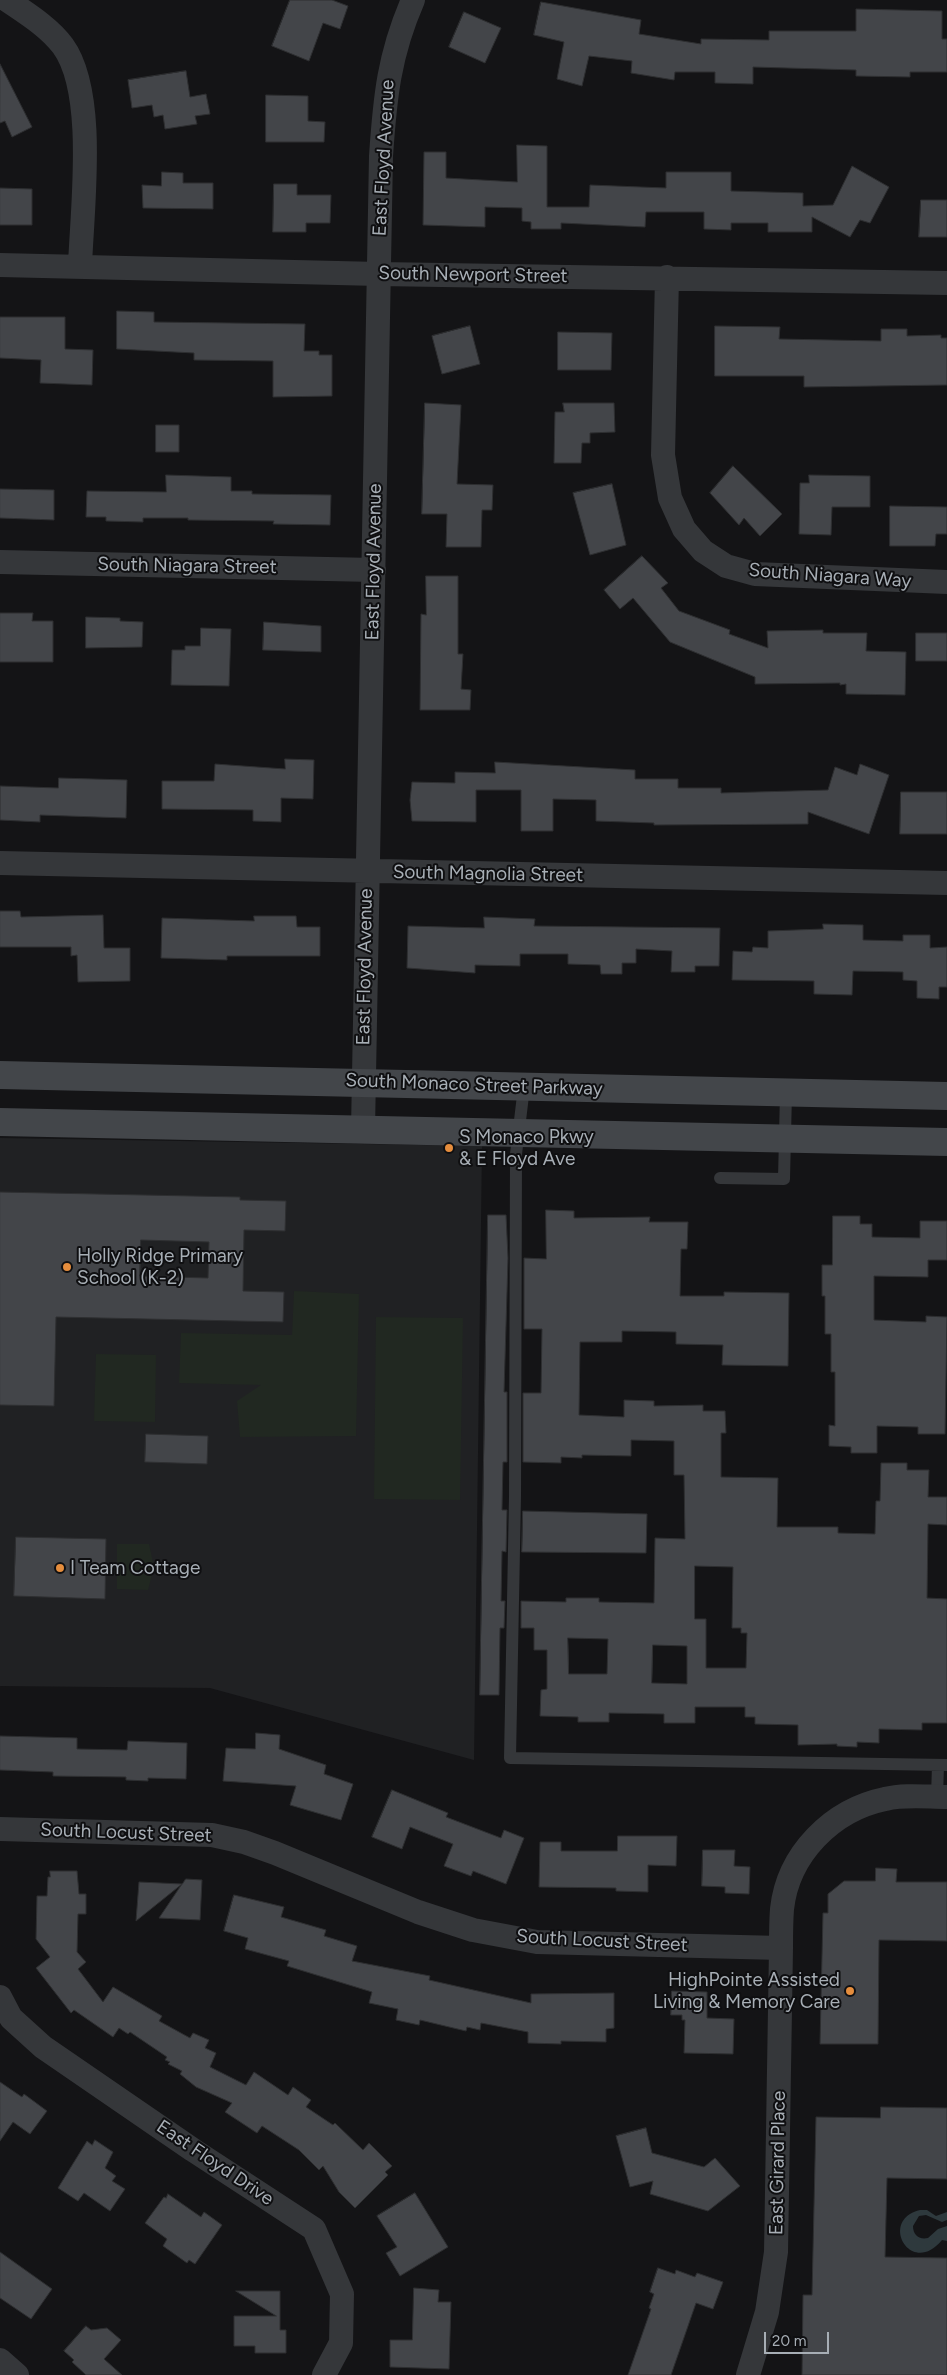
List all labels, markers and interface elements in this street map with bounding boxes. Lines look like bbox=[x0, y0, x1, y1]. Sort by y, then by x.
street label: East Floyd Avenue bbox=[369, 79, 399, 237]
street label: South Newport Street bbox=[378, 262, 568, 288]
street label: East Floyd Avenue bbox=[361, 483, 387, 641]
street label: South Niagara Street bbox=[97, 553, 277, 579]
street label: South Niagara Way bbox=[748, 559, 912, 593]
street label: South Magnolia Street bbox=[393, 861, 583, 887]
street label: East Floyd Avenue bbox=[352, 888, 378, 1046]
street label: South Monaco Street Parkway bbox=[345, 1069, 603, 1101]
place label: S Monaco Pkwy & E Floyd Ave bbox=[459, 1126, 594, 1170]
marker: S Monaco Pkwy & E Floyd Ave bbox=[443, 1142, 455, 1154]
place label: Holly Ridge Primary School (K-2) bbox=[77, 1245, 243, 1289]
marker: Holly Ridge Primary School (K-2) bbox=[61, 1261, 73, 1273]
place label: I Team Cottage bbox=[70, 1557, 200, 1579]
marker: I Team Cottage bbox=[54, 1562, 66, 1574]
street label: South Locust Street bbox=[40, 1819, 212, 1847]
street label: South Locust Street bbox=[516, 1925, 688, 1957]
place label: HighPointe Assisted Living & Memory Care bbox=[653, 1969, 840, 2013]
marker: HighPointe Assisted Living & Memory Care bbox=[844, 1985, 856, 1997]
street label: East Girard Place bbox=[765, 2091, 791, 2235]
street label: East Floyd Drive bbox=[152, 2115, 278, 2211]
scale bar bbox=[767, 2322, 832, 2354]
text: 20 m bbox=[772, 2332, 806, 2350]

